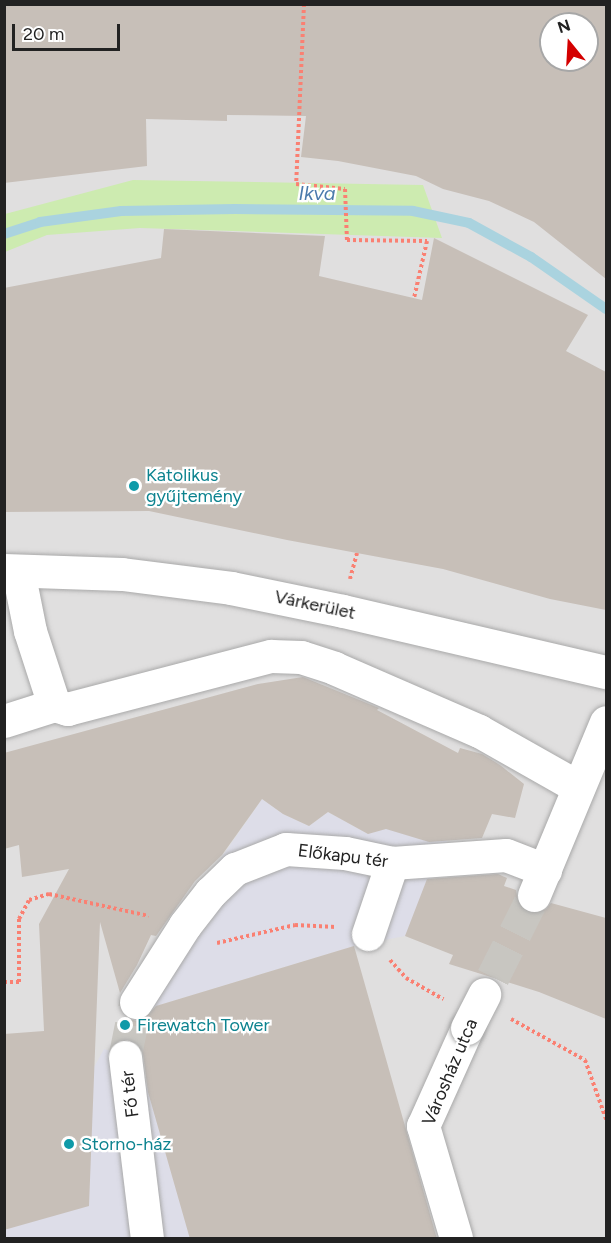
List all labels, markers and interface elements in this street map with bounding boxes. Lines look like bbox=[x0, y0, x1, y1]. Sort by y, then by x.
scale bar bbox=[15, 12, 123, 50]
north arrow bbox=[539, 12, 599, 72]
text: N bbox=[555, 15, 573, 37]
text: 20 m bbox=[23, 23, 64, 45]
water label: Ikva bbox=[298, 181, 336, 205]
place label: Katolikus gyűjtemény bbox=[146, 465, 242, 508]
marker: Katolikus gyűjtemény bbox=[127, 479, 141, 493]
street label: Várkerület bbox=[273, 586, 357, 624]
street label: Előkapu tér bbox=[297, 840, 389, 872]
place label: Firewatch Tower bbox=[137, 1014, 270, 1036]
street label: Városház utca bbox=[418, 1015, 482, 1129]
marker: Firewatch Tower bbox=[118, 1018, 132, 1032]
street label: Fő tér bbox=[116, 1069, 144, 1119]
place label: Storno-ház bbox=[81, 1133, 171, 1155]
marker: Storno-ház bbox=[62, 1137, 76, 1151]

